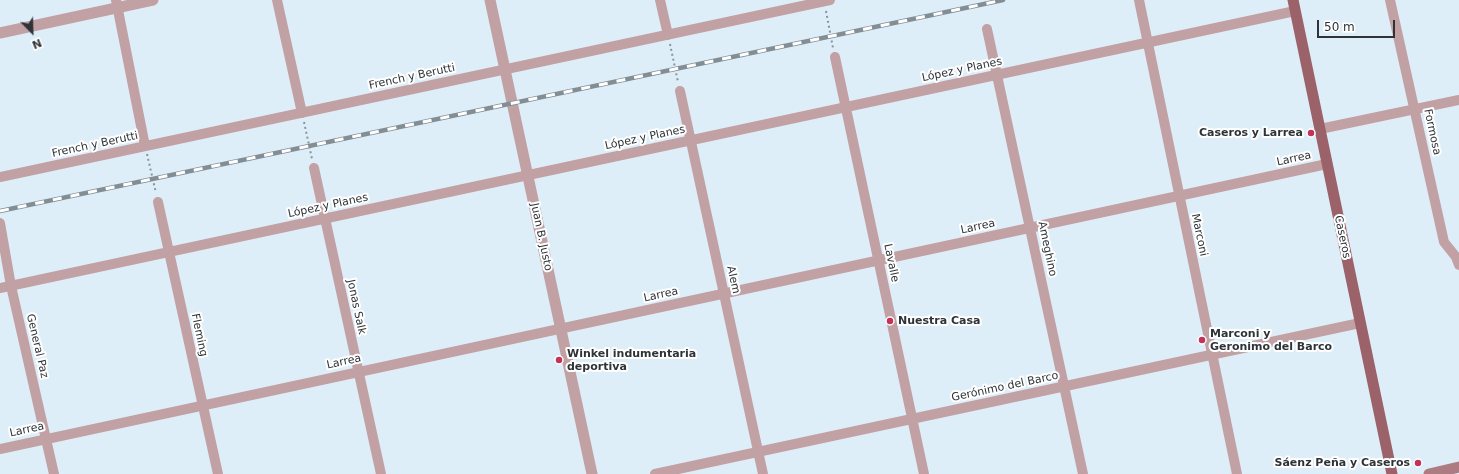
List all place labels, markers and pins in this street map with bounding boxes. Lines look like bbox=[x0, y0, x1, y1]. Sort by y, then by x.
place label: Caseros y Larrea bbox=[1199, 126, 1303, 140]
marker: Caseros y Larrea bbox=[1306, 128, 1316, 138]
place label: Nuestra Casa bbox=[898, 314, 980, 328]
marker: Nuestra Casa bbox=[885, 316, 895, 326]
place label: Marconi y Geronimo del Barco bbox=[1210, 327, 1332, 353]
marker: Marconi y Geronimo del Barco bbox=[1197, 335, 1207, 345]
place label: Winkel indumentaria deportiva bbox=[567, 347, 696, 373]
marker: Winkel indumentaria deportiva bbox=[554, 355, 564, 365]
place label: Sáenz Peña y Caseros bbox=[1274, 456, 1410, 470]
marker: Sáenz Peña y Caseros bbox=[1413, 458, 1423, 468]

